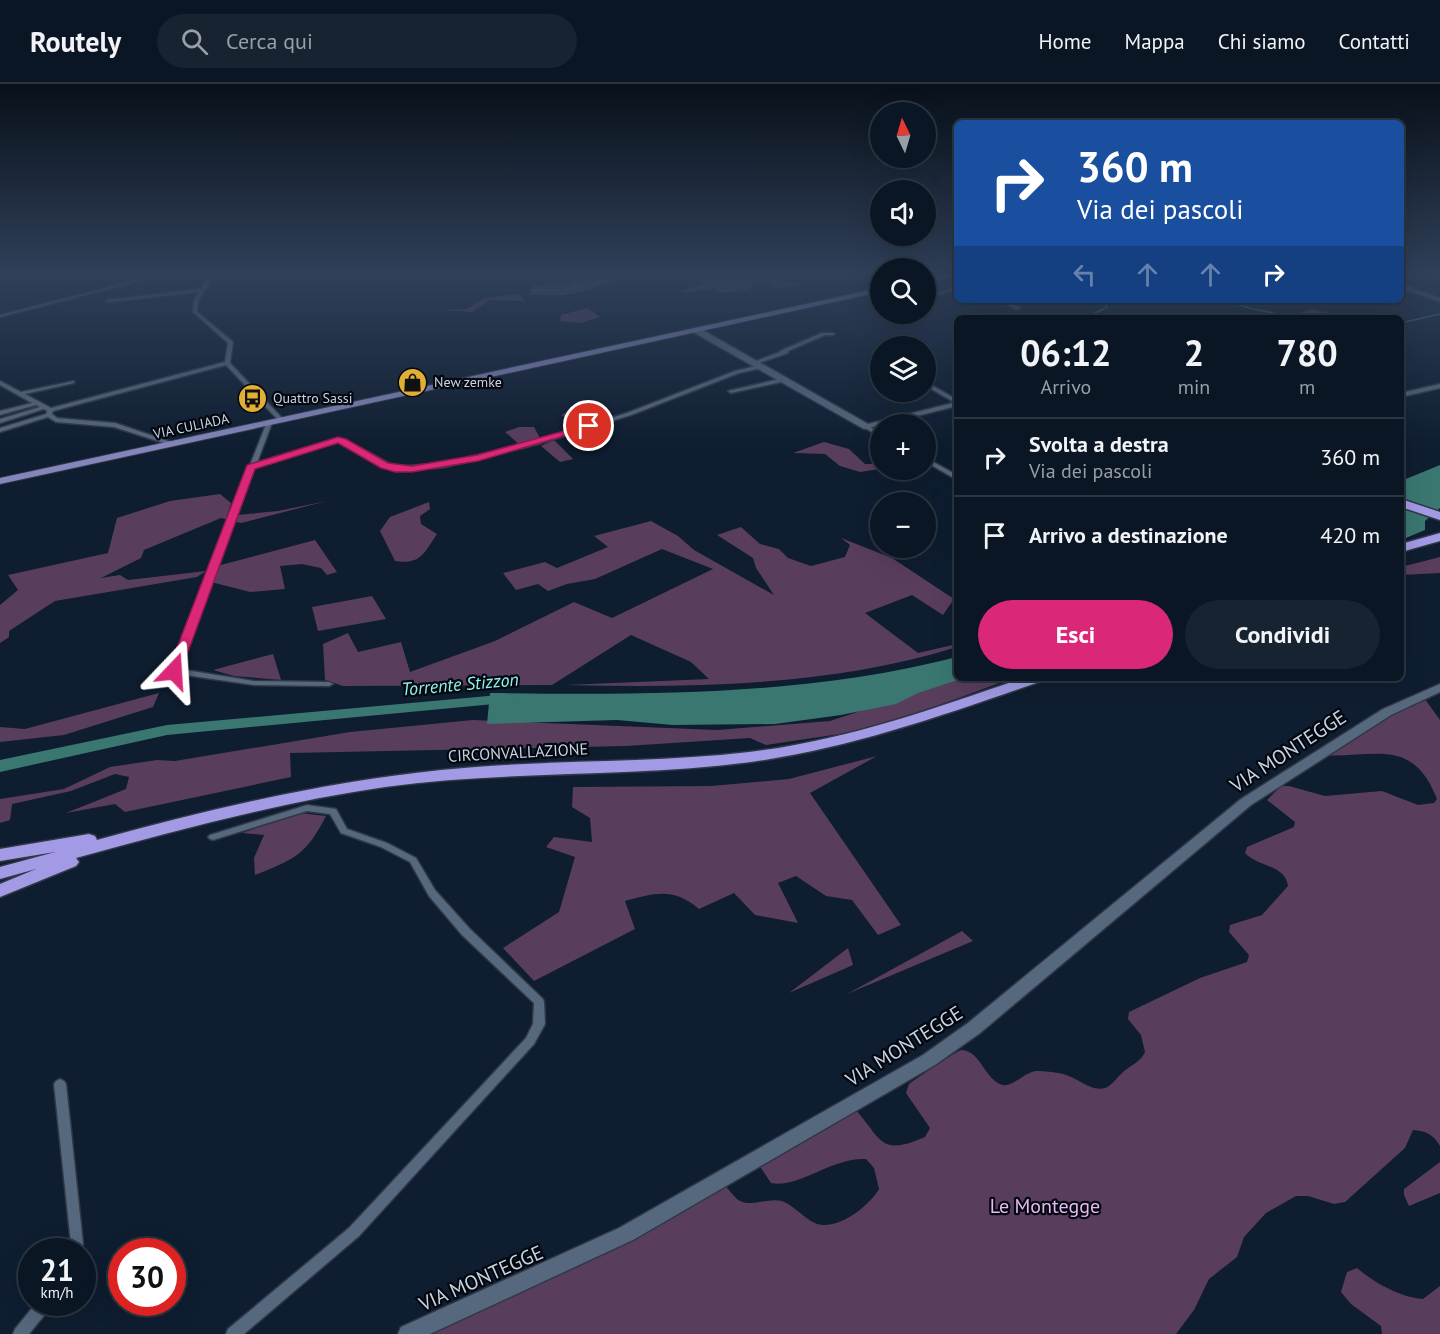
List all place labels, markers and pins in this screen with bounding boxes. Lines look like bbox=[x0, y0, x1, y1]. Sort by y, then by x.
shop icon: New zemke bbox=[397, 366, 429, 398]
place label: New zemke bbox=[434, 373, 502, 391]
bus stop icon: Quattro Sassi bbox=[236, 382, 268, 414]
place label: Quattro Sassi bbox=[273, 389, 352, 407]
pin bbox=[563, 400, 614, 451]

